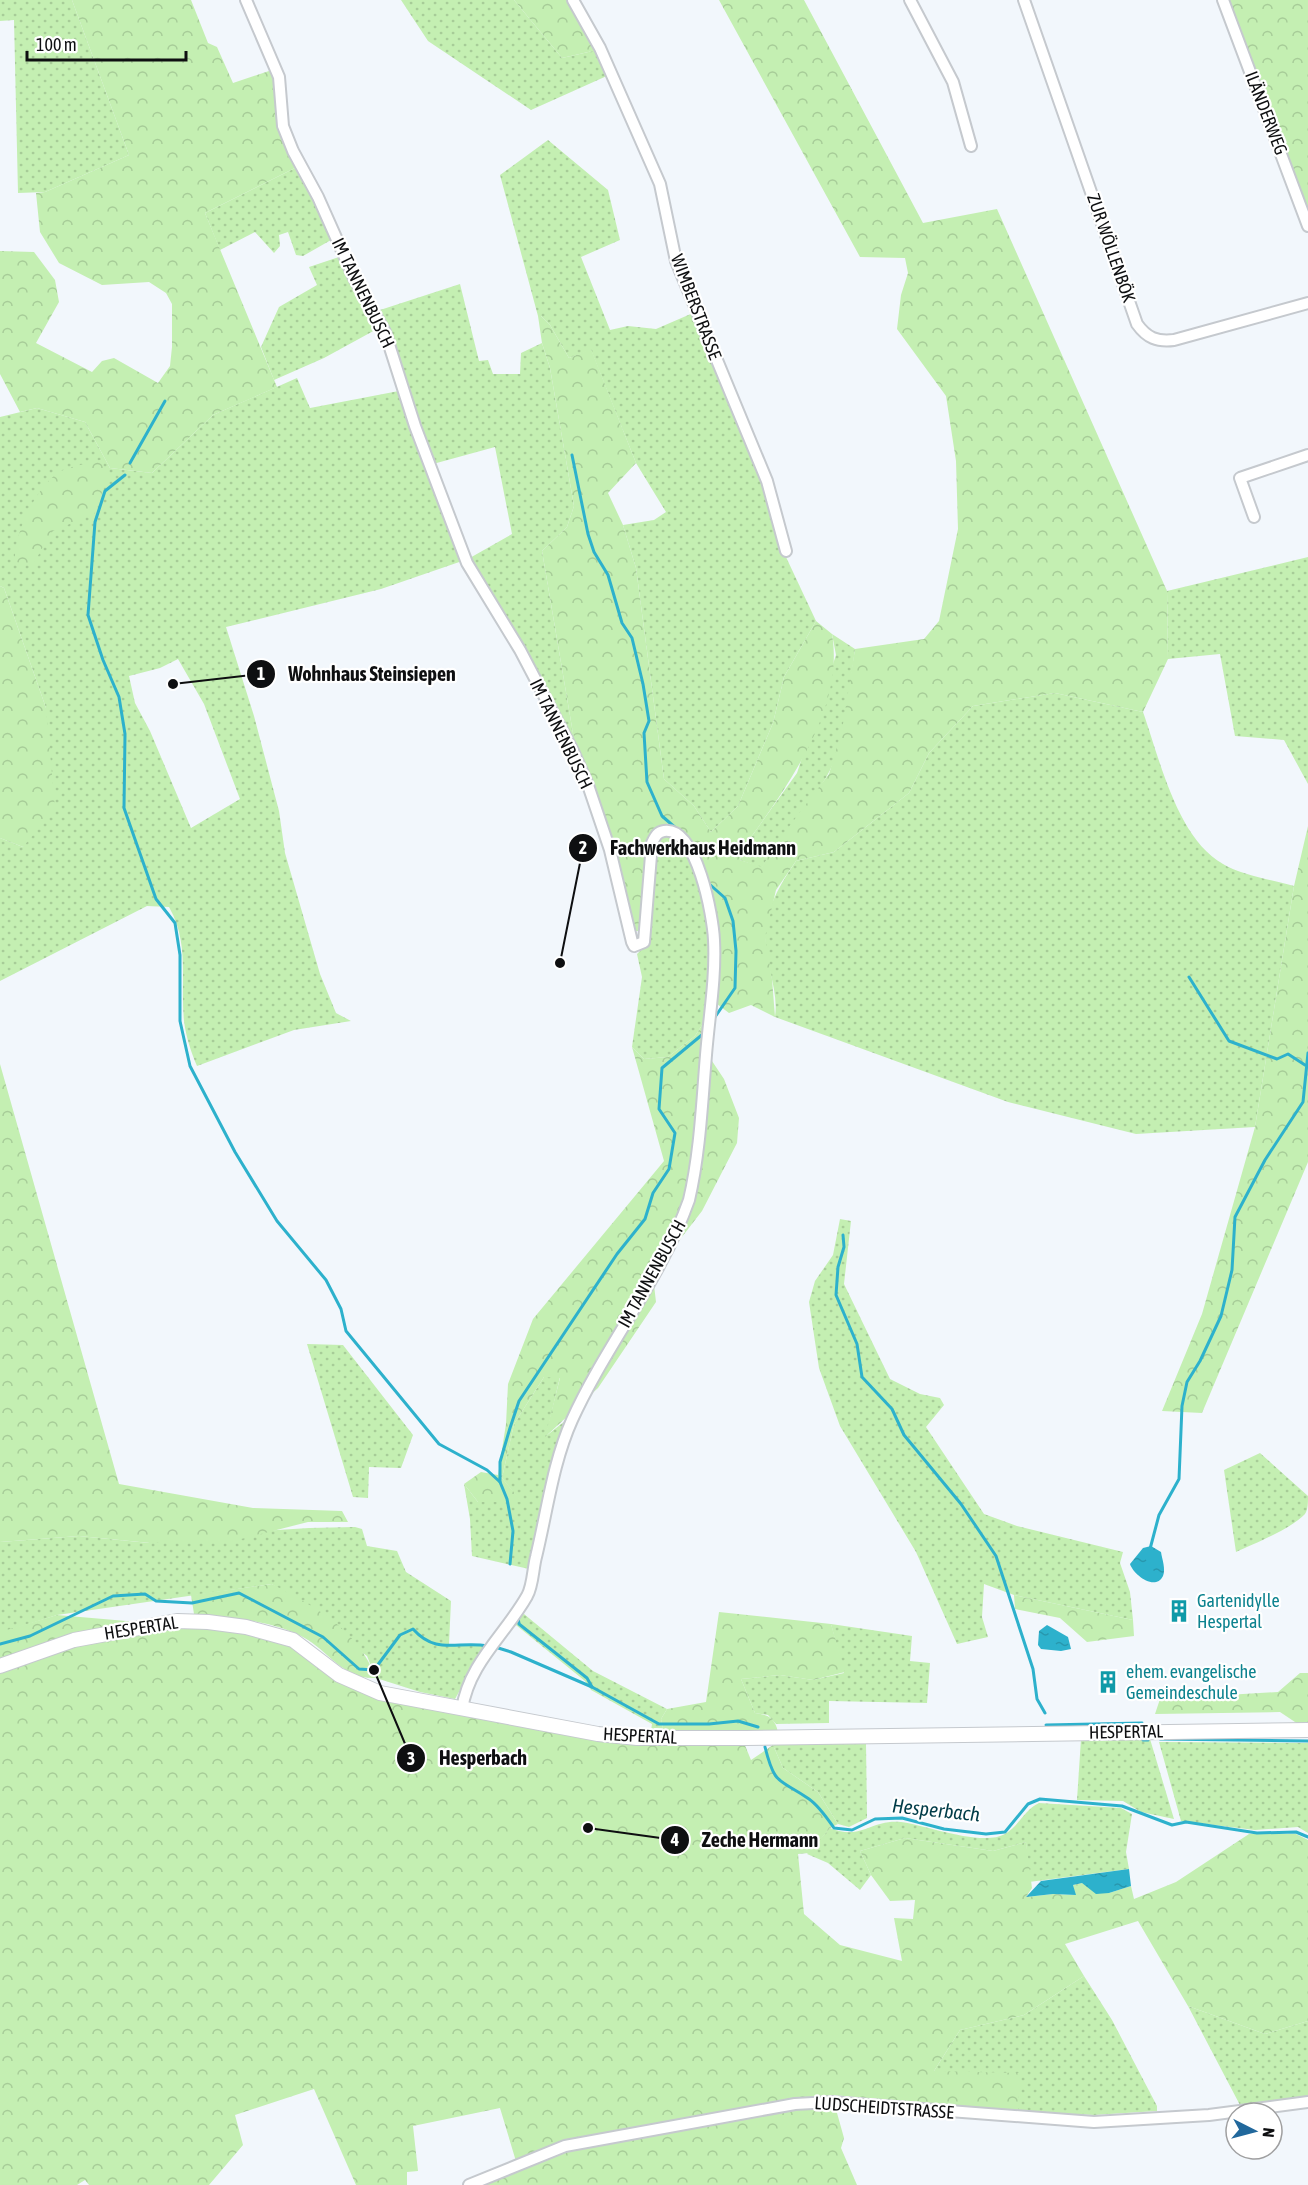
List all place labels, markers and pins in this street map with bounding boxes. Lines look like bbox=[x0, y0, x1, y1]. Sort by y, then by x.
callout: Wohnhaus Steinsiepen bbox=[246, 655, 468, 693]
callout: Fachwerkhaus Heidmann bbox=[568, 829, 808, 867]
place label: Gartenidylle Hespertal bbox=[1197, 1590, 1280, 1632]
building icon: Gartenidylle Hespertal bbox=[1166, 1598, 1192, 1624]
place label: ehem. evangelische Gemeindeschule bbox=[1126, 1661, 1256, 1703]
building icon: ehem. evangelische Gemeindeschule bbox=[1095, 1669, 1121, 1695]
callout: Hesperbach bbox=[396, 1739, 539, 1777]
callout: Zeche Hermann bbox=[660, 1821, 831, 1859]

